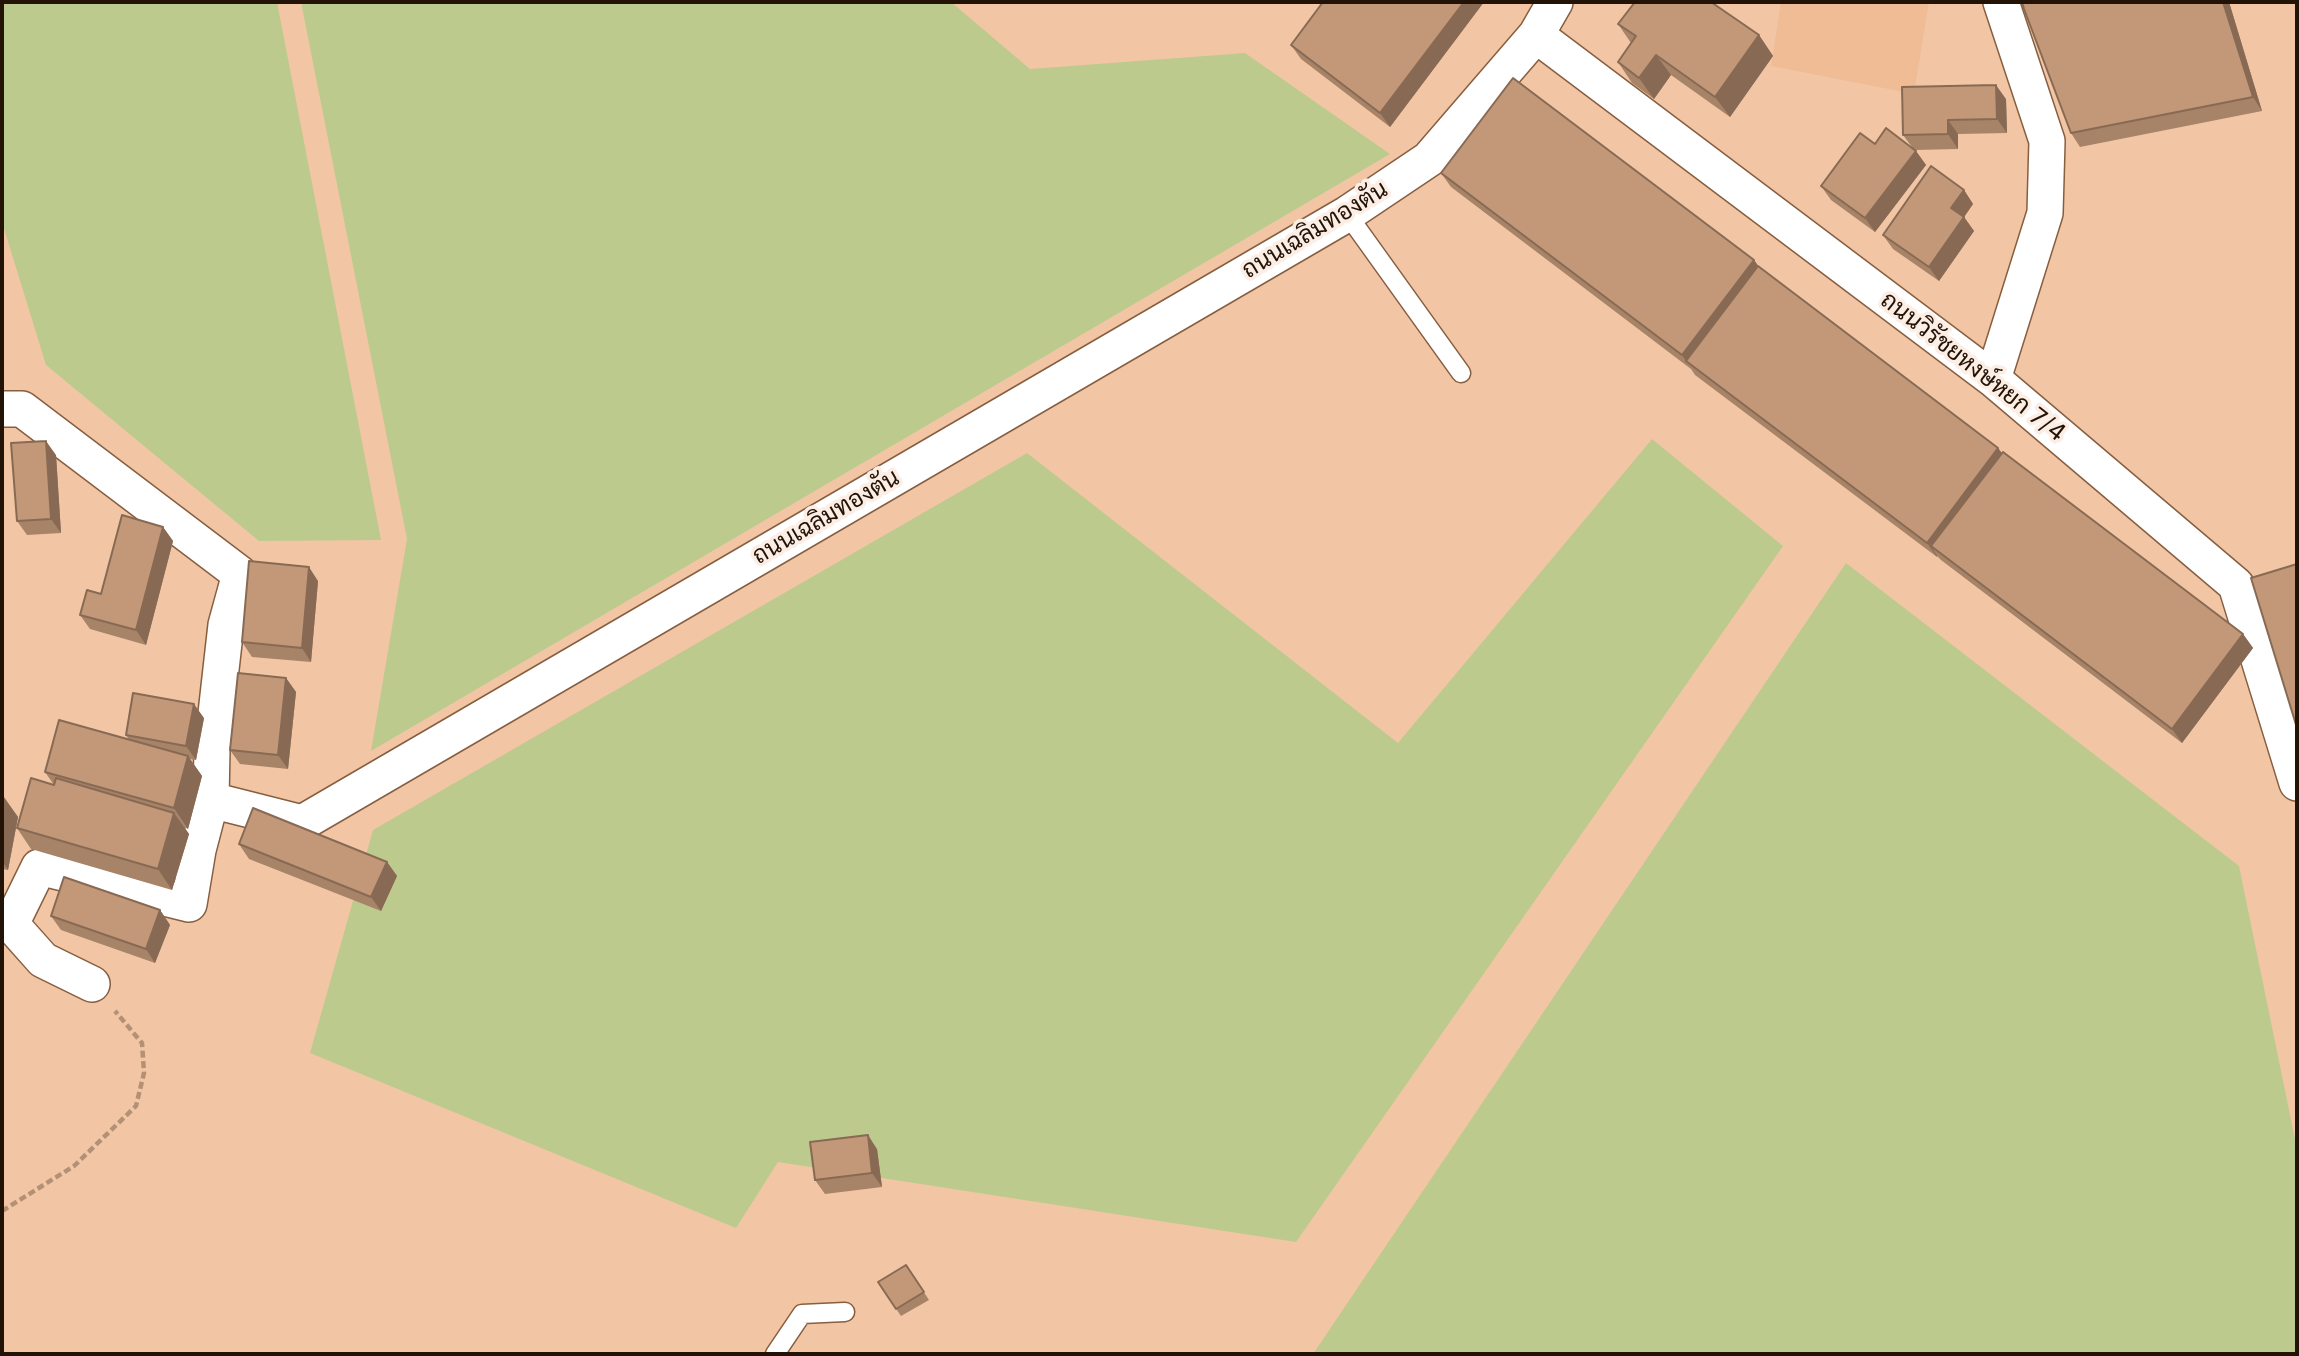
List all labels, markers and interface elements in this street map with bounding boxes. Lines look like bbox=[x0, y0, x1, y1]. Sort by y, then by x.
street label: ถนนเฉลิมทองตัน bbox=[1237, 175, 1393, 285]
street label: ถนนวิรัชยหงษ์หยก 7/4 bbox=[1875, 286, 2071, 448]
street label: ถนนเฉลิมทองตัน bbox=[747, 463, 905, 571]

